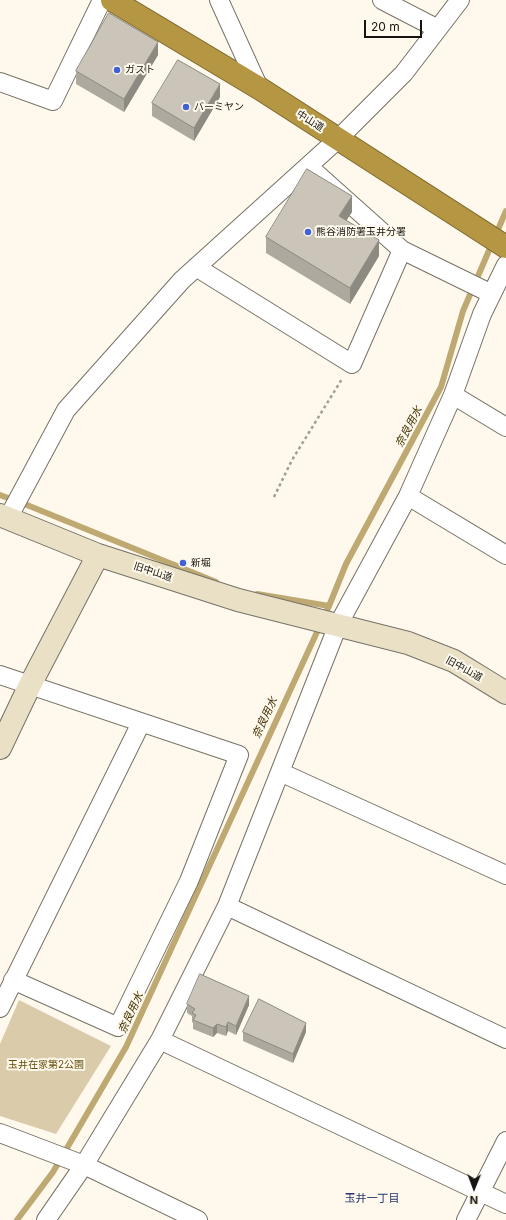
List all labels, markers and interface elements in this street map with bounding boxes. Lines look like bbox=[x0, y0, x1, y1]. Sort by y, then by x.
scale bar bbox=[366, 12, 424, 38]
text: 20 m bbox=[371, 19, 400, 34]
place label: ガスト bbox=[125, 64, 155, 76]
marker: ガスト bbox=[112, 65, 122, 75]
place label: バーミヤン bbox=[194, 101, 244, 113]
marker: バーミヤン bbox=[181, 102, 191, 112]
street label: 中山道 bbox=[294, 108, 326, 134]
place label: 熊谷消防署玉井分署 bbox=[316, 226, 406, 238]
marker: 熊谷消防署玉井分署 bbox=[303, 227, 313, 237]
water label: 奈良用水 bbox=[393, 404, 425, 450]
place label: 新堀 bbox=[191, 557, 211, 569]
marker: 新堀 bbox=[178, 558, 188, 568]
street label: 旧中山道 bbox=[132, 560, 174, 584]
street label: 旧中山道 bbox=[444, 654, 484, 684]
water label: 奈良用水 bbox=[250, 695, 280, 741]
water label: 奈良用水 bbox=[116, 990, 146, 1036]
park label: 玉井在家第2公園 bbox=[8, 1059, 84, 1071]
north arrow bbox=[454, 1168, 494, 1208]
district label: 玉井一丁目 bbox=[345, 1192, 399, 1206]
text: N bbox=[469, 1193, 478, 1207]

